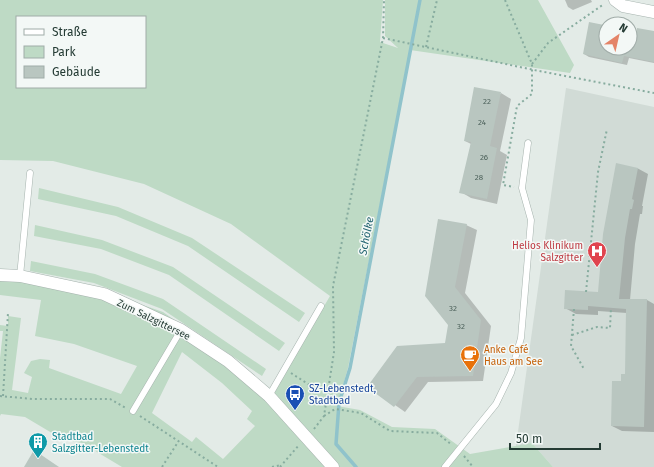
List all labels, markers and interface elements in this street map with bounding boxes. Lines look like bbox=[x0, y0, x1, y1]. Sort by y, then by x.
legend bbox=[16, 16, 146, 88]
north arrow bbox=[598, 16, 638, 56]
text: N bbox=[617, 21, 630, 36]
text: Straße bbox=[52, 25, 87, 39]
text: Park bbox=[52, 45, 76, 59]
text: Gebäude bbox=[52, 65, 100, 79]
house number: 22 bbox=[483, 97, 491, 106]
house number: 24 bbox=[478, 118, 487, 127]
house number: 26 bbox=[480, 153, 488, 162]
house number: 28 bbox=[475, 173, 484, 182]
water label: Schölke bbox=[356, 216, 377, 257]
place label: Helios Klinikum Salzgitter bbox=[512, 240, 583, 264]
hospital icon: Helios Klinikum Salzgitter bbox=[586, 240, 608, 268]
street label: Zum Salzgittersee bbox=[115, 297, 192, 343]
house number: 32 bbox=[449, 304, 457, 313]
house number: 32 bbox=[457, 322, 465, 331]
cafe icon: Anke Café Haus am See bbox=[459, 344, 481, 372]
place label: Anke Café Haus am See bbox=[484, 344, 542, 368]
bus stop icon: SZ-Lebenstedt, Stadtbad bbox=[284, 383, 306, 411]
place label: SZ-Lebenstedt, Stadtbad bbox=[309, 383, 376, 407]
scale bar bbox=[510, 425, 600, 451]
building icon: Stadtbad Salzgitter-Lebenstedt bbox=[27, 431, 49, 459]
place label: Stadtbad Salzgitter-Lebenstedt bbox=[52, 431, 149, 455]
text: 50 m bbox=[516, 432, 542, 446]

